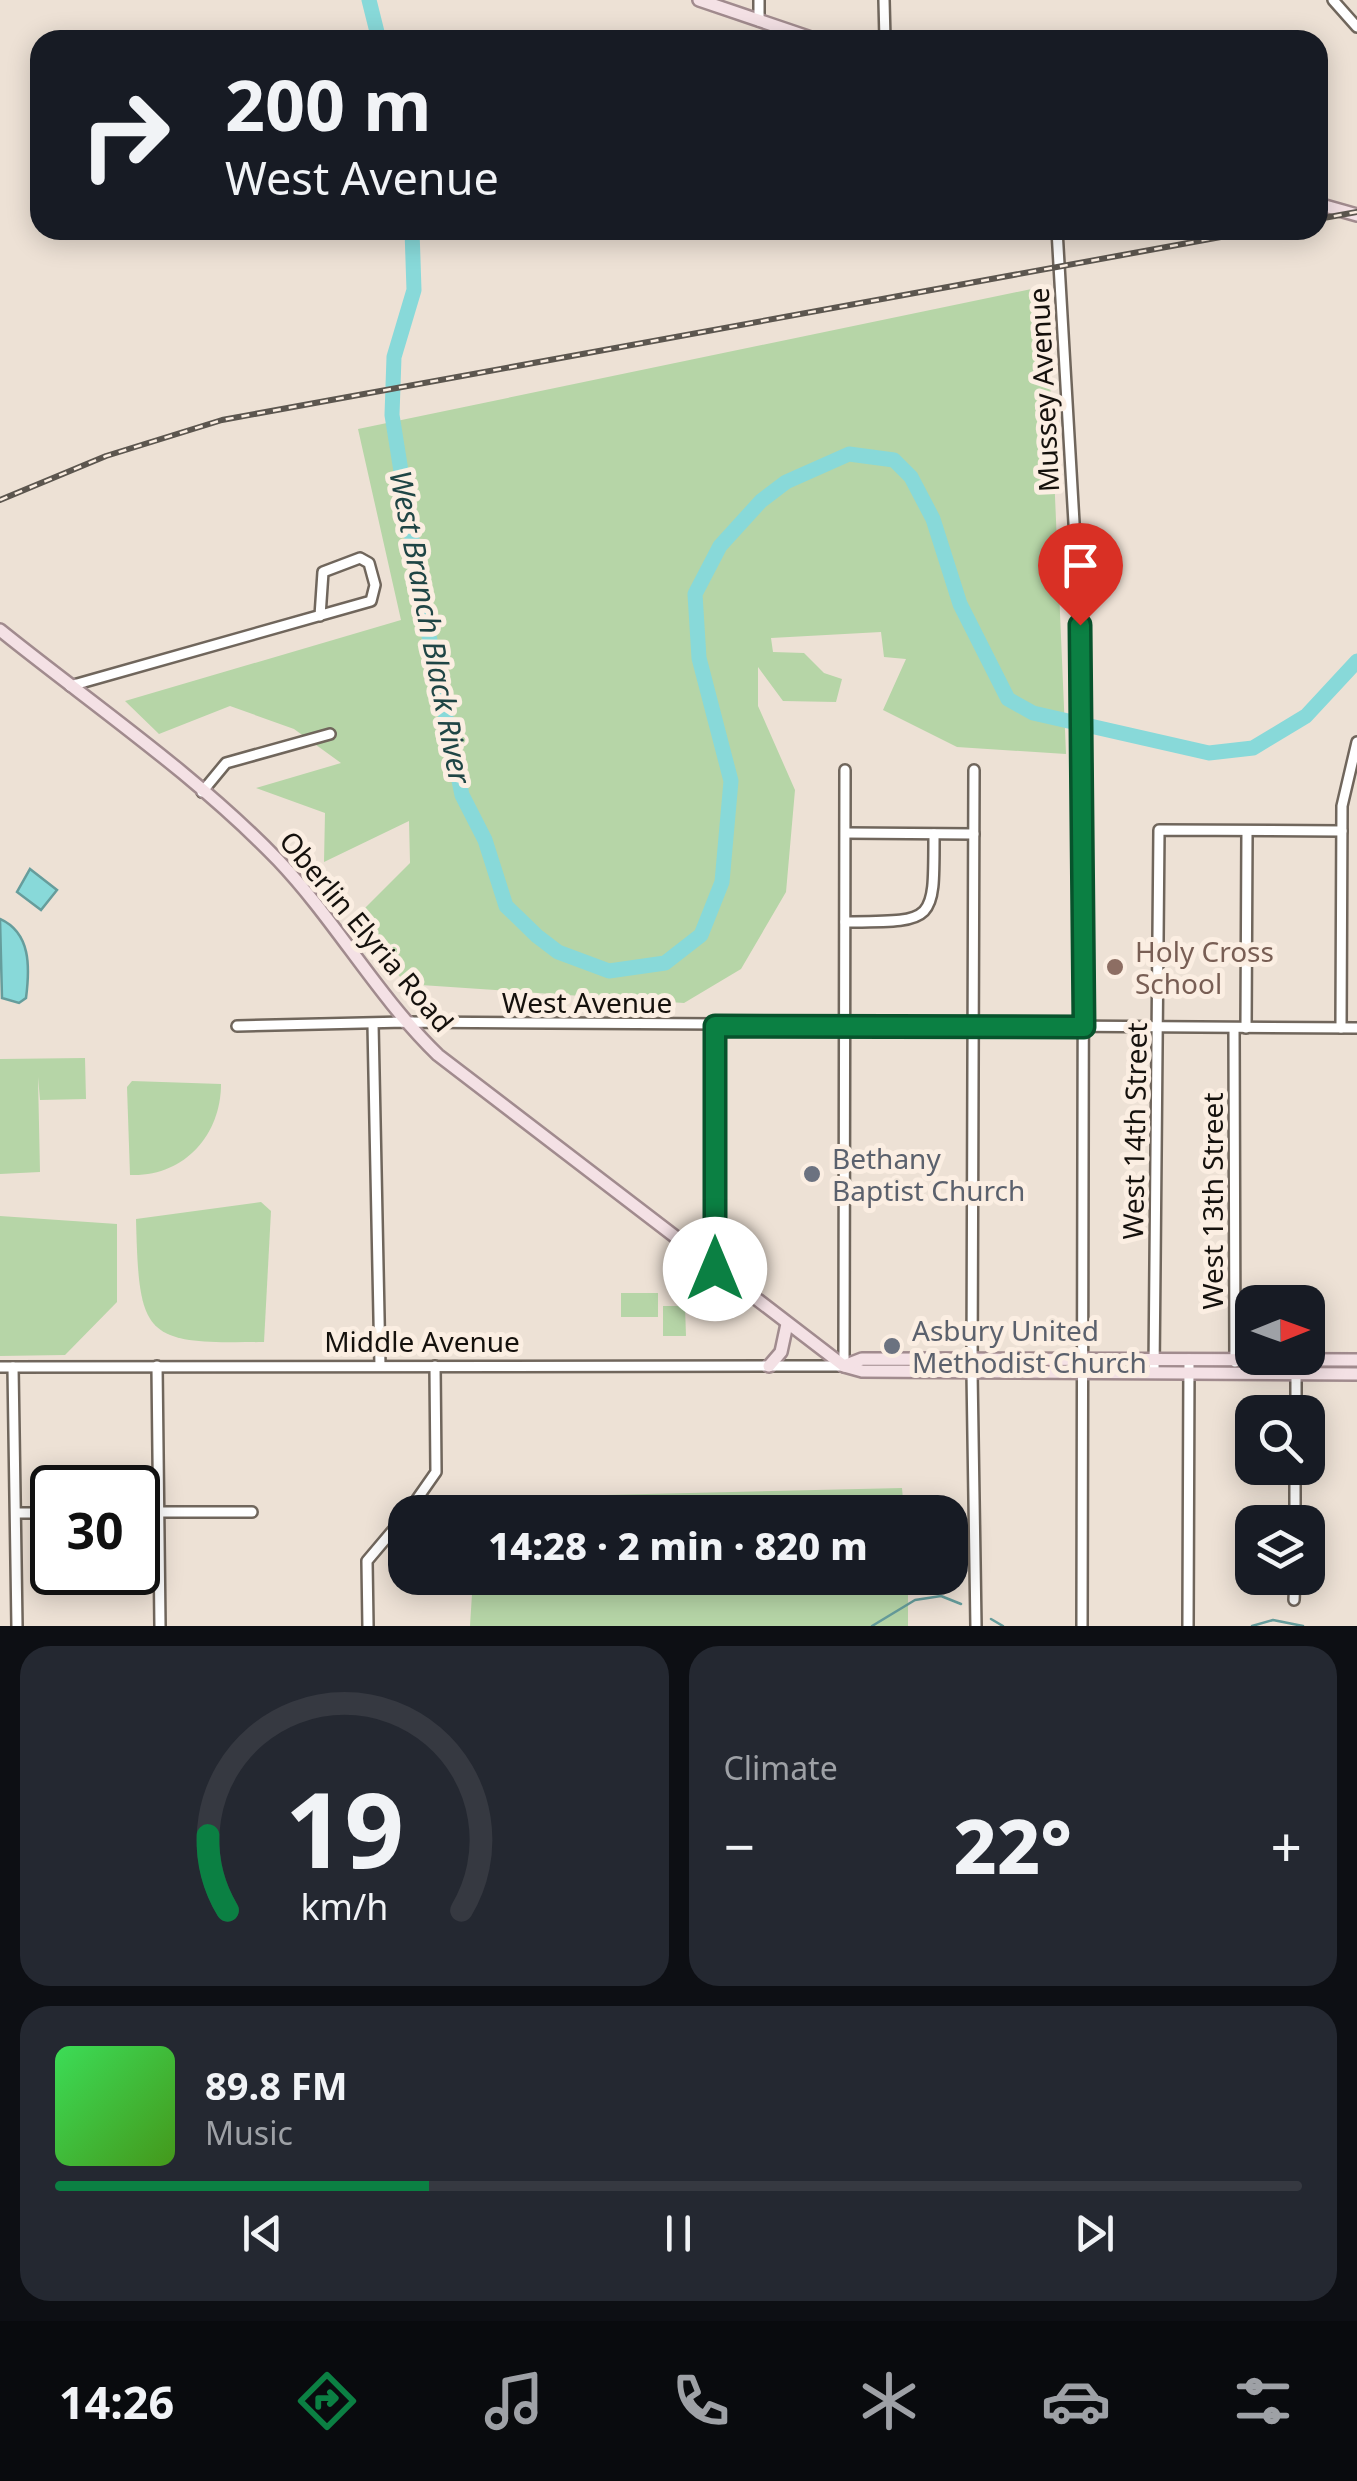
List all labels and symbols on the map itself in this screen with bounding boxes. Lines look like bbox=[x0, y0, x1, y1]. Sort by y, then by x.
street label: Mussey Avenue bbox=[1019, 287, 1067, 493]
water label: West Branch Black River bbox=[381, 467, 482, 788]
pin bbox=[1038, 523, 1123, 626]
street label: Oberlin Elyria Road bbox=[272, 822, 462, 1040]
place label: Holy Cross School bbox=[1135, 932, 1274, 1002]
marker: Holy Cross School bbox=[1104, 956, 1126, 978]
street label: West Avenue bbox=[502, 983, 672, 1021]
street label: West 14th Street bbox=[1113, 1022, 1155, 1240]
street label: West 13th Street bbox=[1193, 1093, 1231, 1309]
place label: Bethany Baptist Church bbox=[832, 1139, 1025, 1209]
marker: Bethany Baptist Church bbox=[801, 1163, 823, 1185]
position arrow bbox=[663, 1217, 767, 1321]
north arrow bbox=[1235, 1285, 1325, 1375]
place label: Asbury United Methodist Church bbox=[912, 1311, 1147, 1381]
street label: Middle Avenue bbox=[324, 1322, 520, 1360]
marker: Asbury United Methodist Church bbox=[881, 1335, 903, 1357]
speed limit sign: 30 bbox=[30, 1465, 160, 1595]

